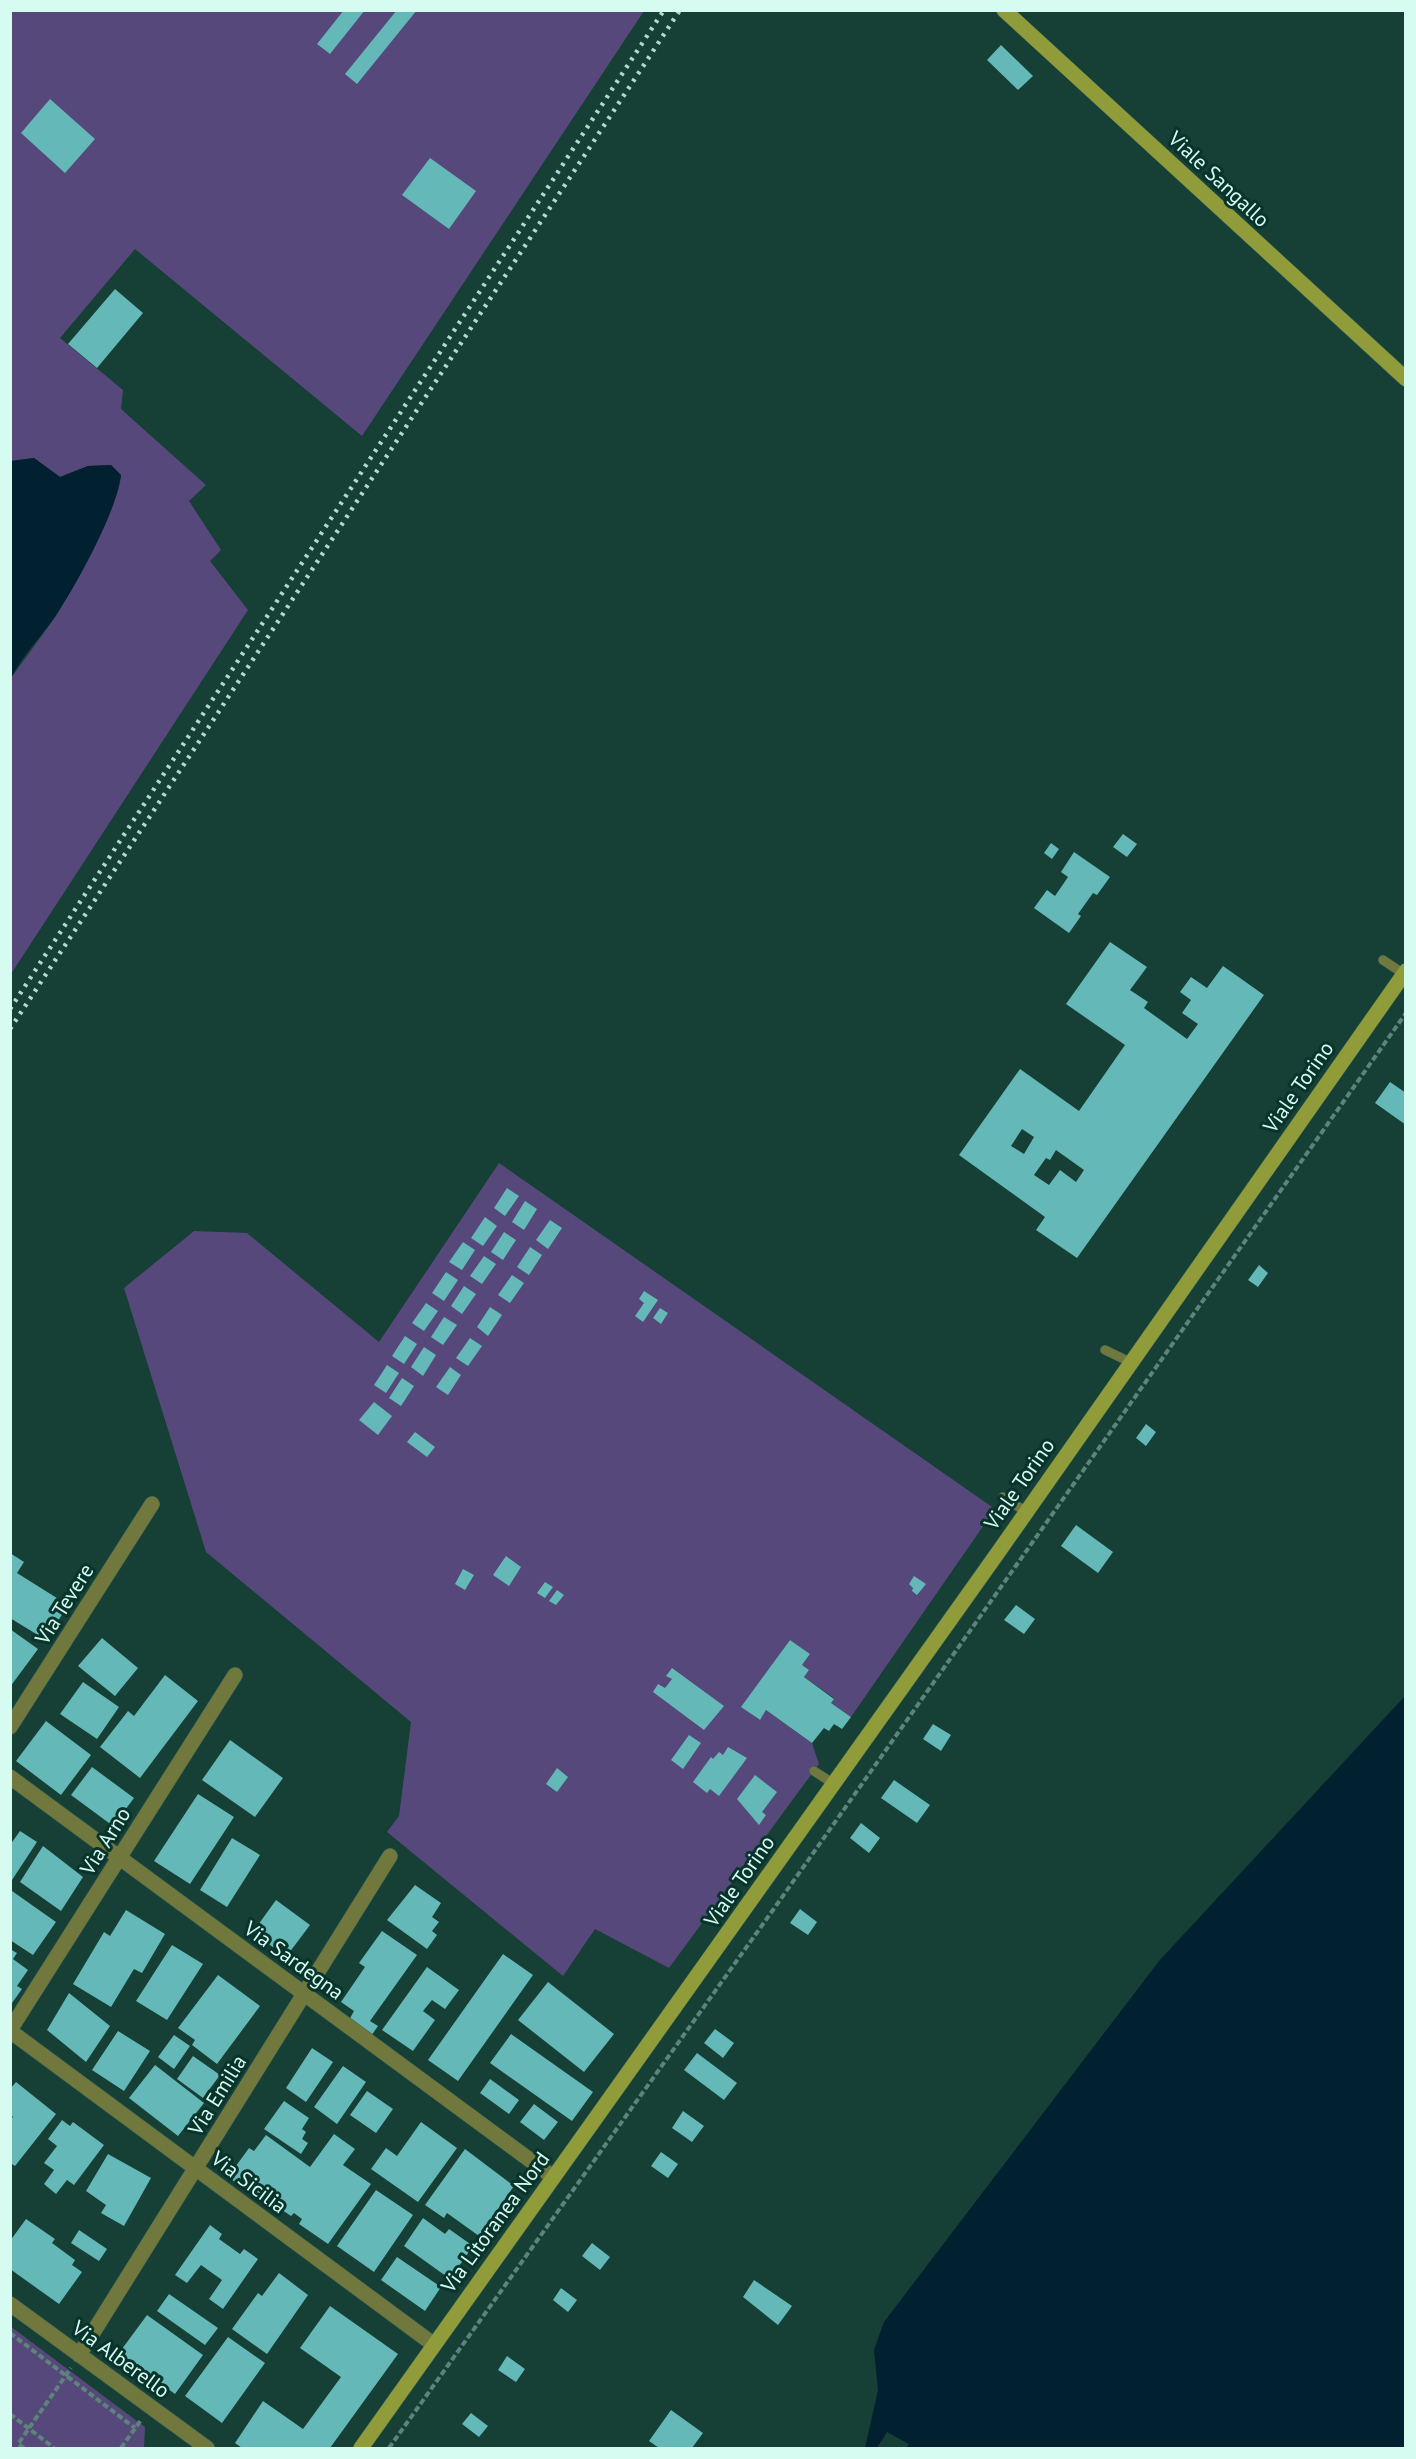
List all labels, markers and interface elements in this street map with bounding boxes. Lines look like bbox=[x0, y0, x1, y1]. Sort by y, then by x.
street label: Viale Sangallo bbox=[1162, 125, 1275, 233]
street label: Viale Torino bbox=[1256, 1036, 1339, 1139]
street label: Viale Torino bbox=[977, 1433, 1060, 1536]
street label: Via Tevere bbox=[28, 1558, 99, 1650]
street label: Via Arno bbox=[73, 1802, 136, 1881]
street label: Viale Torino bbox=[697, 1830, 780, 1933]
street label: Via Sardegna bbox=[238, 1914, 349, 2005]
street label: Via Emilia bbox=[181, 2050, 252, 2141]
street label: Via Sicilia bbox=[205, 2144, 292, 2219]
street label: Via Litoranea Nord bbox=[434, 2146, 555, 2299]
street label: Via Alberello bbox=[66, 2314, 175, 2404]

